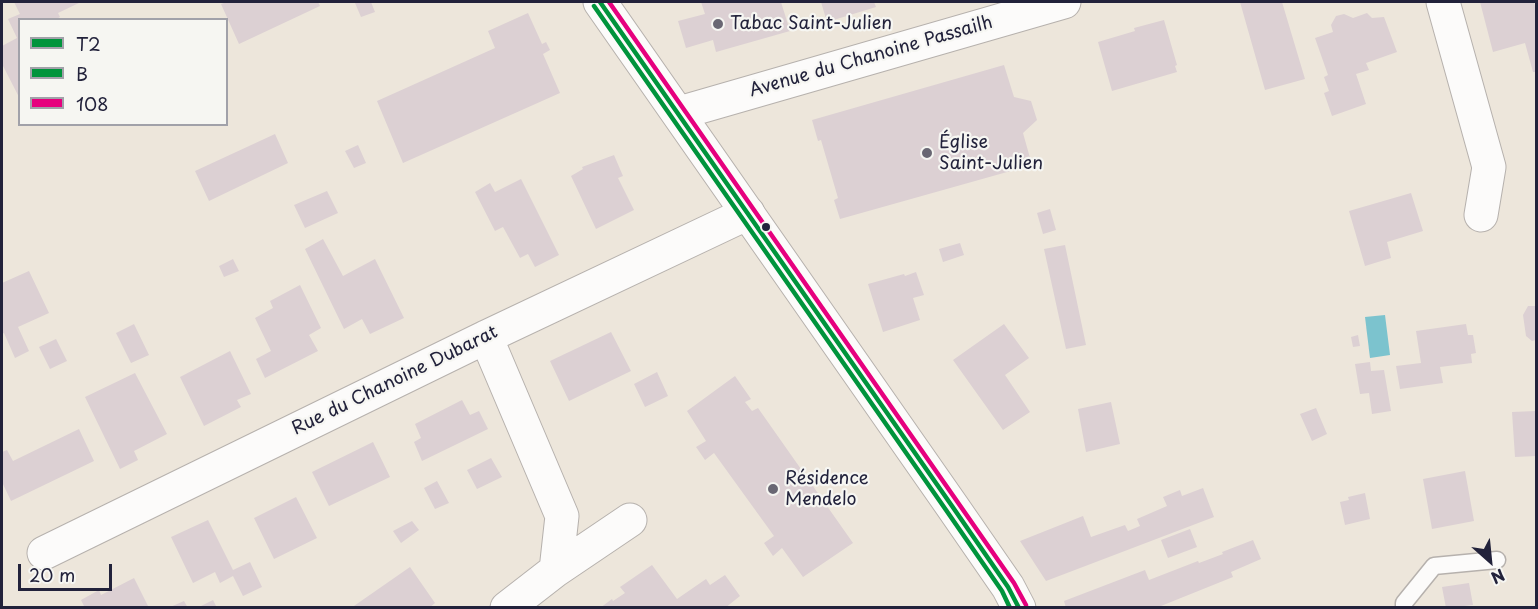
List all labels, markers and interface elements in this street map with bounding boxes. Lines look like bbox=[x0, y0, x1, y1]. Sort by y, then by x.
street label: Avenue du Chanoine Passailh bbox=[747, 12, 995, 102]
place label: Tabac Saint-Julien bbox=[730, 13, 892, 35]
marker: Tabac Saint-Julien bbox=[711, 17, 725, 31]
legend bbox=[18, 18, 228, 126]
text: T2 bbox=[76, 30, 101, 57]
text: B bbox=[76, 60, 88, 87]
text: 108 bbox=[76, 90, 109, 117]
place label: Église Saint-Julien bbox=[939, 132, 1043, 174]
marker: Église Saint-Julien bbox=[920, 146, 934, 160]
unlabelled marker bbox=[760, 221, 772, 233]
street label: Rue du Chanoine Dubarat bbox=[289, 322, 501, 440]
place label: Résidence Mendelo bbox=[785, 468, 869, 510]
marker: Résidence Mendelo bbox=[766, 482, 780, 496]
north arrow bbox=[1460, 531, 1520, 591]
scale bar bbox=[21, 552, 116, 590]
text: 20 m bbox=[29, 561, 75, 588]
text: N bbox=[1487, 563, 1509, 591]

